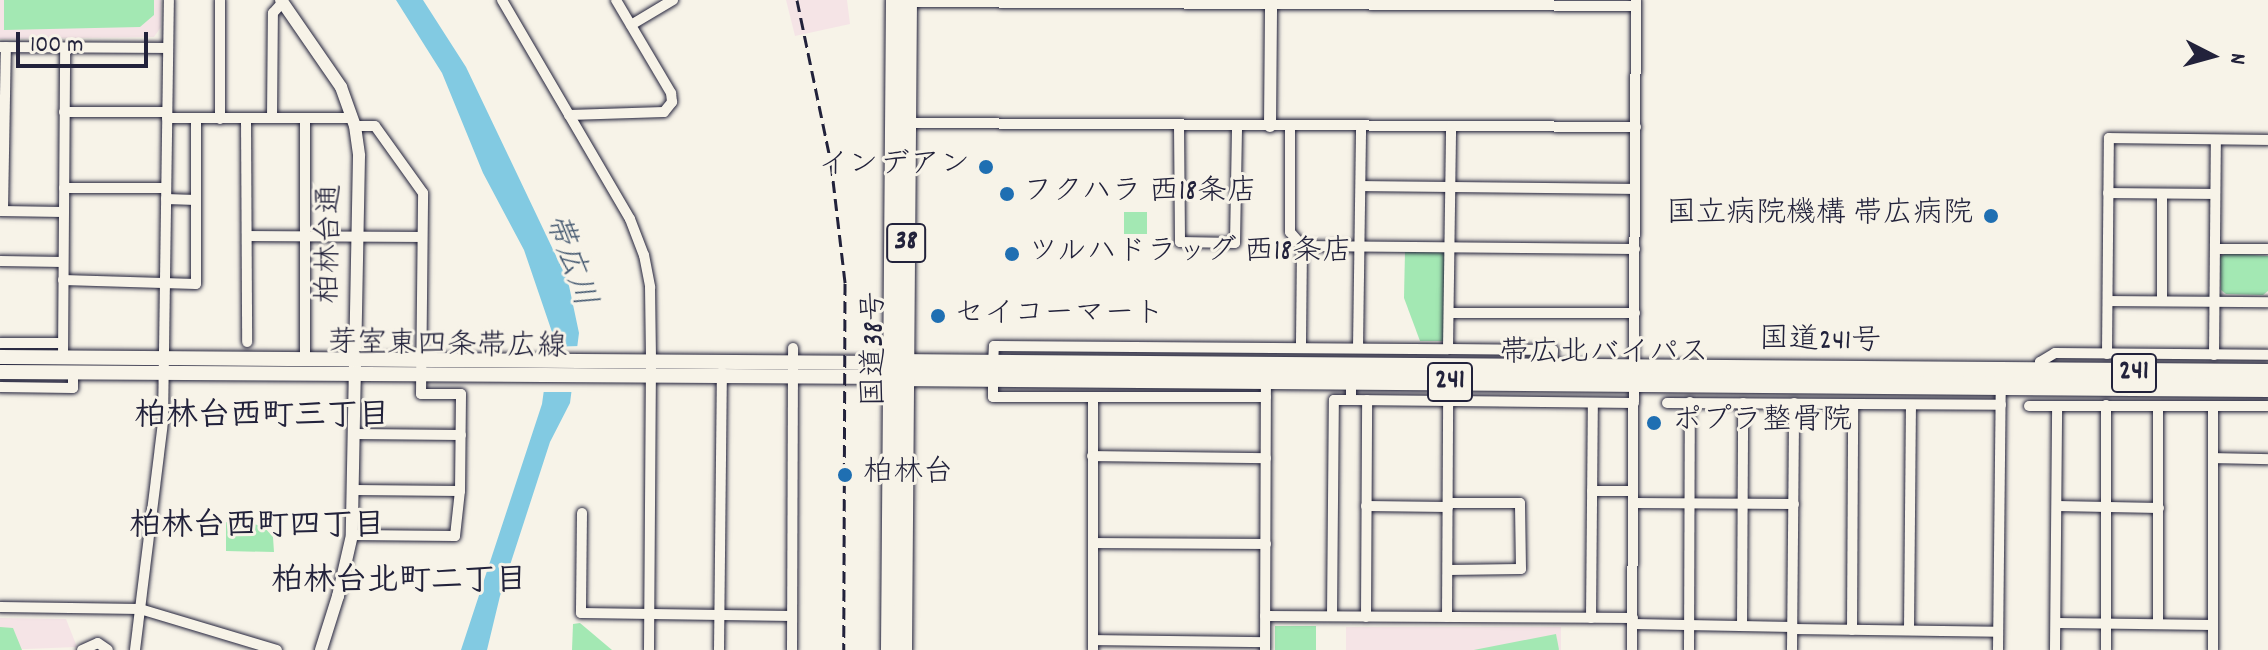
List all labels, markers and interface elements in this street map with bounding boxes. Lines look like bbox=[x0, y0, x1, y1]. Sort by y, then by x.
scale bar bbox=[20, 16, 152, 66]
north arrow bbox=[2172, 16, 2252, 96]
text: 100 m bbox=[30, 29, 83, 63]
text: N bbox=[2220, 52, 2252, 66]
place label: インデアン bbox=[820, 149, 970, 185]
marker: インデアン bbox=[977, 158, 995, 176]
place label: フクハラ 西18条店 bbox=[1023, 176, 1258, 212]
street label: 柏林台通 bbox=[313, 184, 351, 304]
marker: フクハラ 西18条店 bbox=[998, 185, 1016, 203]
place label: 国立病院機構 帯広病院 bbox=[1666, 198, 1973, 234]
marker: 国立病院機構 帯広病院 bbox=[1980, 205, 2002, 227]
water label: 帯広川 bbox=[534, 209, 602, 313]
road number: 38 bbox=[886, 219, 926, 267]
place label: ツルハドラッグ 西18条店 bbox=[1028, 236, 1353, 272]
marker: ツルハドラッグ 西18条店 bbox=[1003, 245, 1021, 263]
street label: 国道38号 bbox=[859, 291, 895, 407]
place label: セイコーマート bbox=[954, 298, 1164, 334]
marker: セイコーマート bbox=[929, 307, 947, 325]
street label: 国道241号 bbox=[1759, 324, 1881, 362]
street label: 芽室東四条帯広線 bbox=[327, 328, 567, 368]
street label: 帯広北バイパス bbox=[1499, 337, 1709, 373]
road number: 241 bbox=[2110, 349, 2158, 397]
road number: 241 bbox=[1426, 358, 1474, 406]
district label: 柏林台西町三丁目 bbox=[134, 399, 390, 437]
place label: ポプラ整骨院 bbox=[1672, 405, 1852, 441]
marker: ポプラ整骨院 bbox=[1643, 412, 1665, 434]
place label: 柏林台 bbox=[863, 457, 953, 493]
marker: 柏林台 bbox=[834, 464, 856, 486]
district label: 柏林台西町四丁目 bbox=[129, 509, 385, 547]
district label: 柏林台北町二丁目 bbox=[271, 564, 527, 602]

